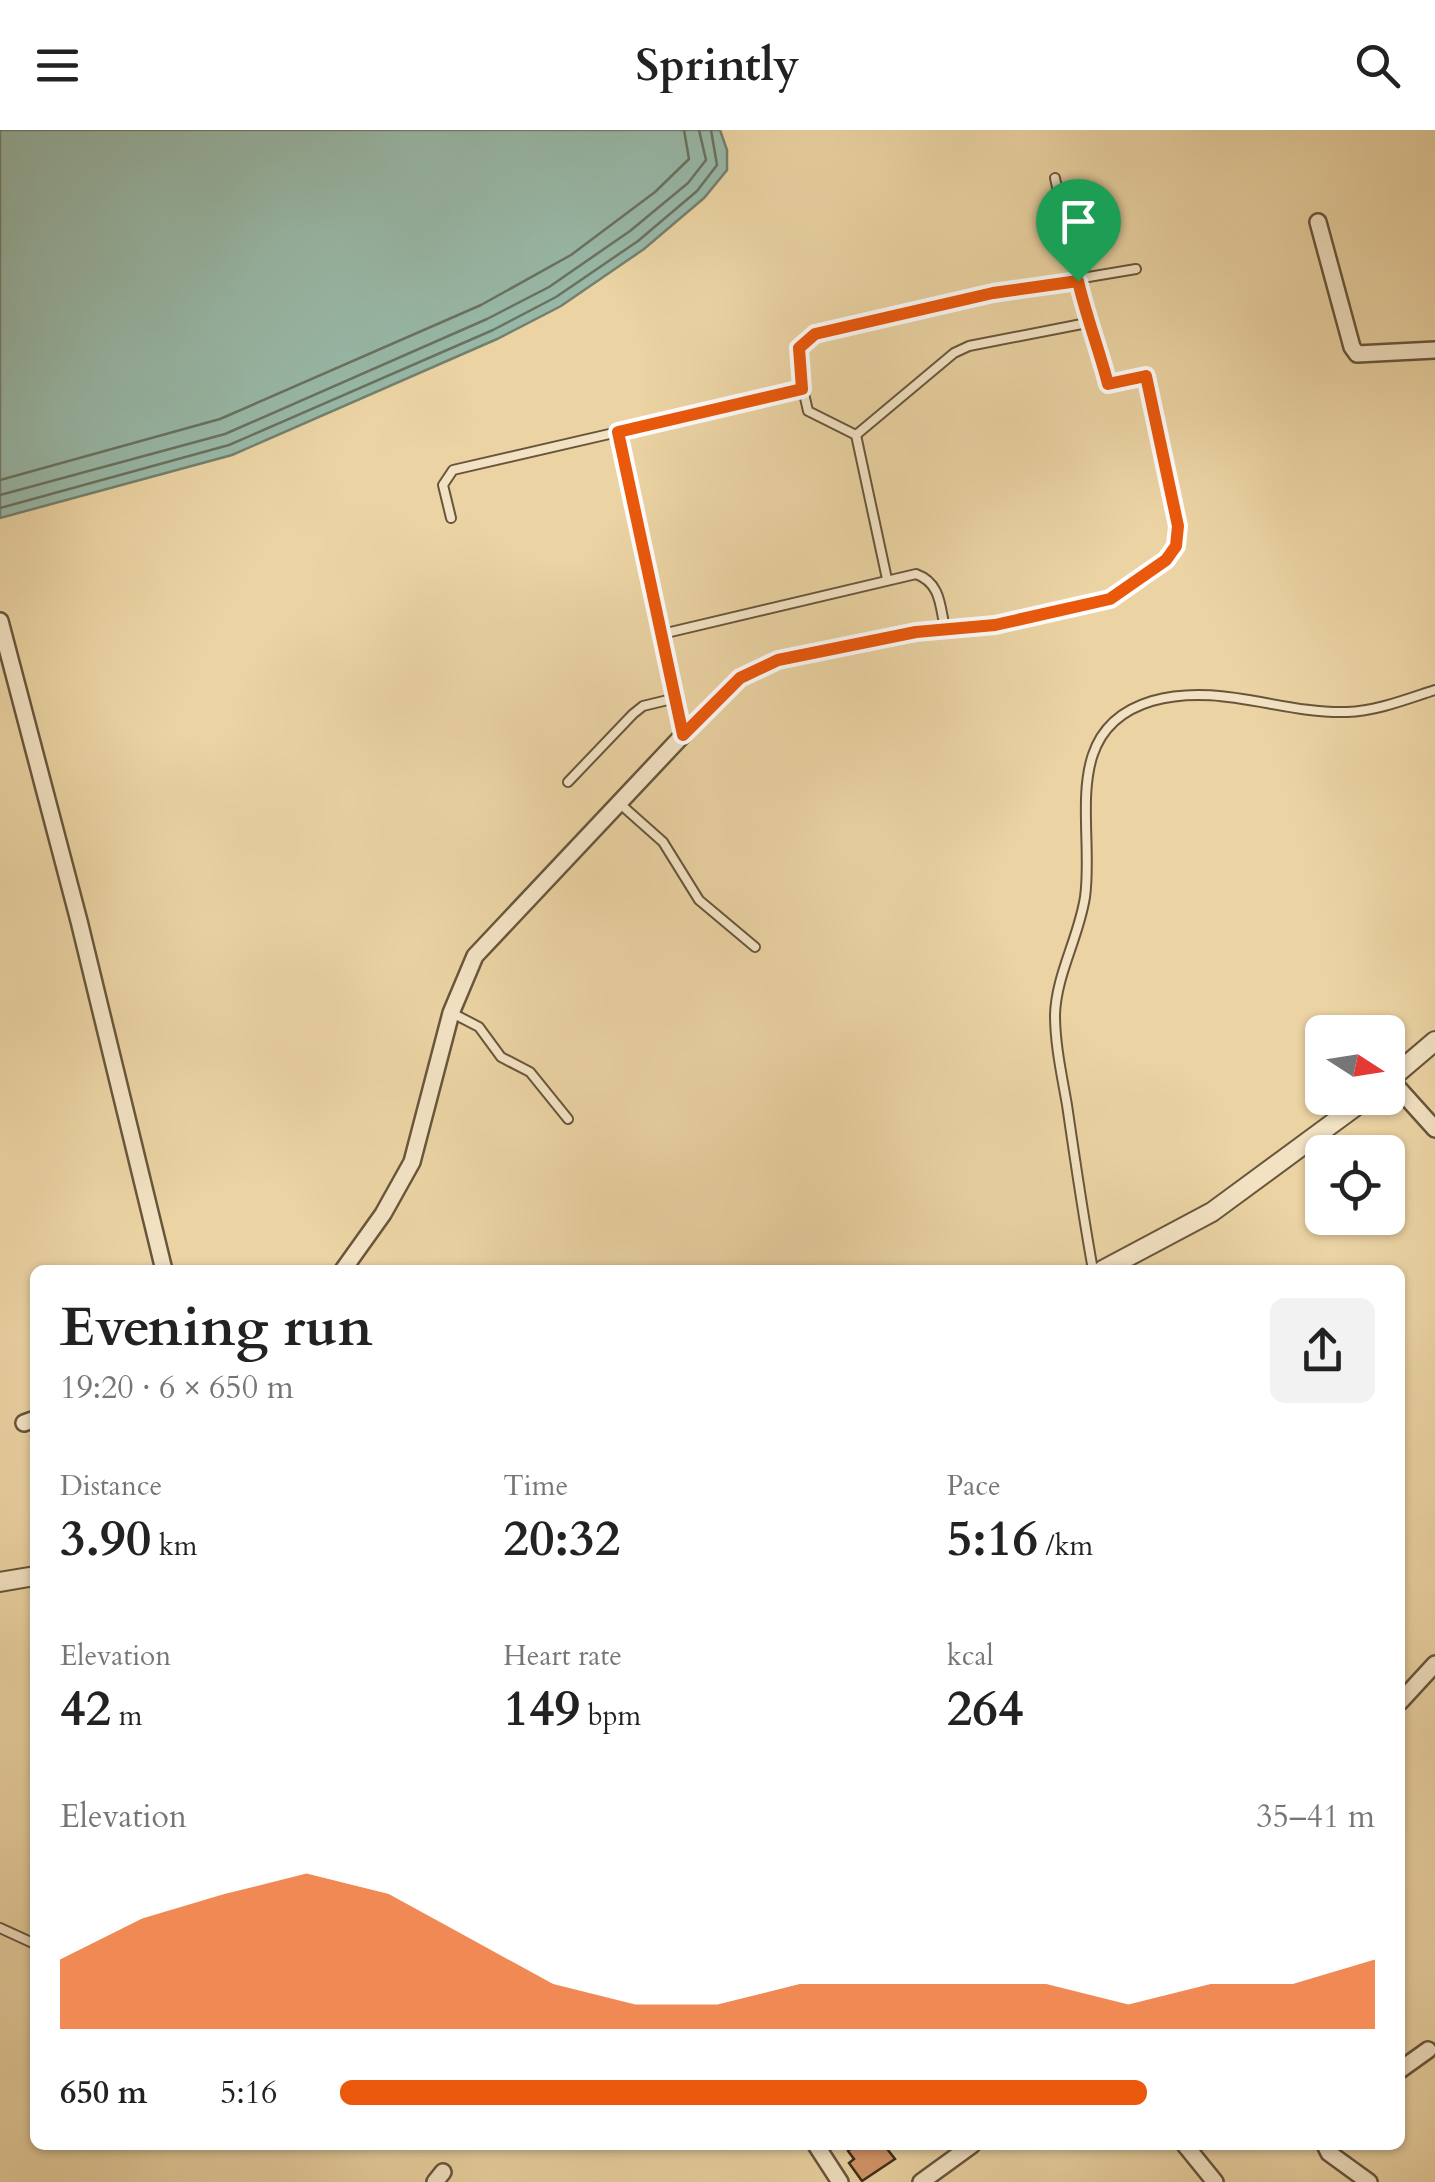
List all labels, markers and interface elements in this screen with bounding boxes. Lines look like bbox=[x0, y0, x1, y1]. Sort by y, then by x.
text: Sprintly bbox=[636, 35, 799, 96]
icon: menu bbox=[30, 38, 85, 93]
icon: search bbox=[1350, 38, 1405, 93]
pin bbox=[1036, 179, 1121, 282]
icon: arrive bbox=[1051, 194, 1106, 249]
north arrow bbox=[1305, 1015, 1405, 1115]
map controls bbox=[1305, 1015, 1405, 1235]
button: locate bbox=[1305, 1135, 1405, 1235]
text: Evening run bbox=[60, 1291, 373, 1365]
button: share bbox=[1270, 1298, 1375, 1403]
text: 19:20 · 6 × 650 m bbox=[60, 1366, 294, 1410]
text: Distance bbox=[60, 1467, 162, 1505]
text: Time bbox=[503, 1467, 568, 1505]
text: Pace bbox=[947, 1467, 1001, 1505]
text: 3.90 bbox=[60, 1505, 151, 1573]
text: 20:32 bbox=[503, 1505, 620, 1573]
text: 5:16 bbox=[947, 1505, 1038, 1573]
text: km bbox=[151, 1527, 198, 1565]
text: /km bbox=[1038, 1527, 1093, 1565]
text: Elevation bbox=[60, 1637, 171, 1675]
text: Heart rate bbox=[503, 1637, 622, 1675]
text: kcal bbox=[947, 1637, 994, 1675]
text: 42 bbox=[60, 1675, 111, 1743]
text: 149 bbox=[503, 1675, 580, 1743]
text: 264 bbox=[947, 1675, 1024, 1743]
text: m bbox=[111, 1697, 142, 1735]
text: bpm bbox=[580, 1697, 641, 1735]
text: Elevation bbox=[60, 1795, 187, 1839]
text: 35–41 m bbox=[1256, 1795, 1375, 1839]
text: 650 m bbox=[60, 2071, 147, 2115]
text: 5:16 bbox=[220, 2071, 277, 2115]

